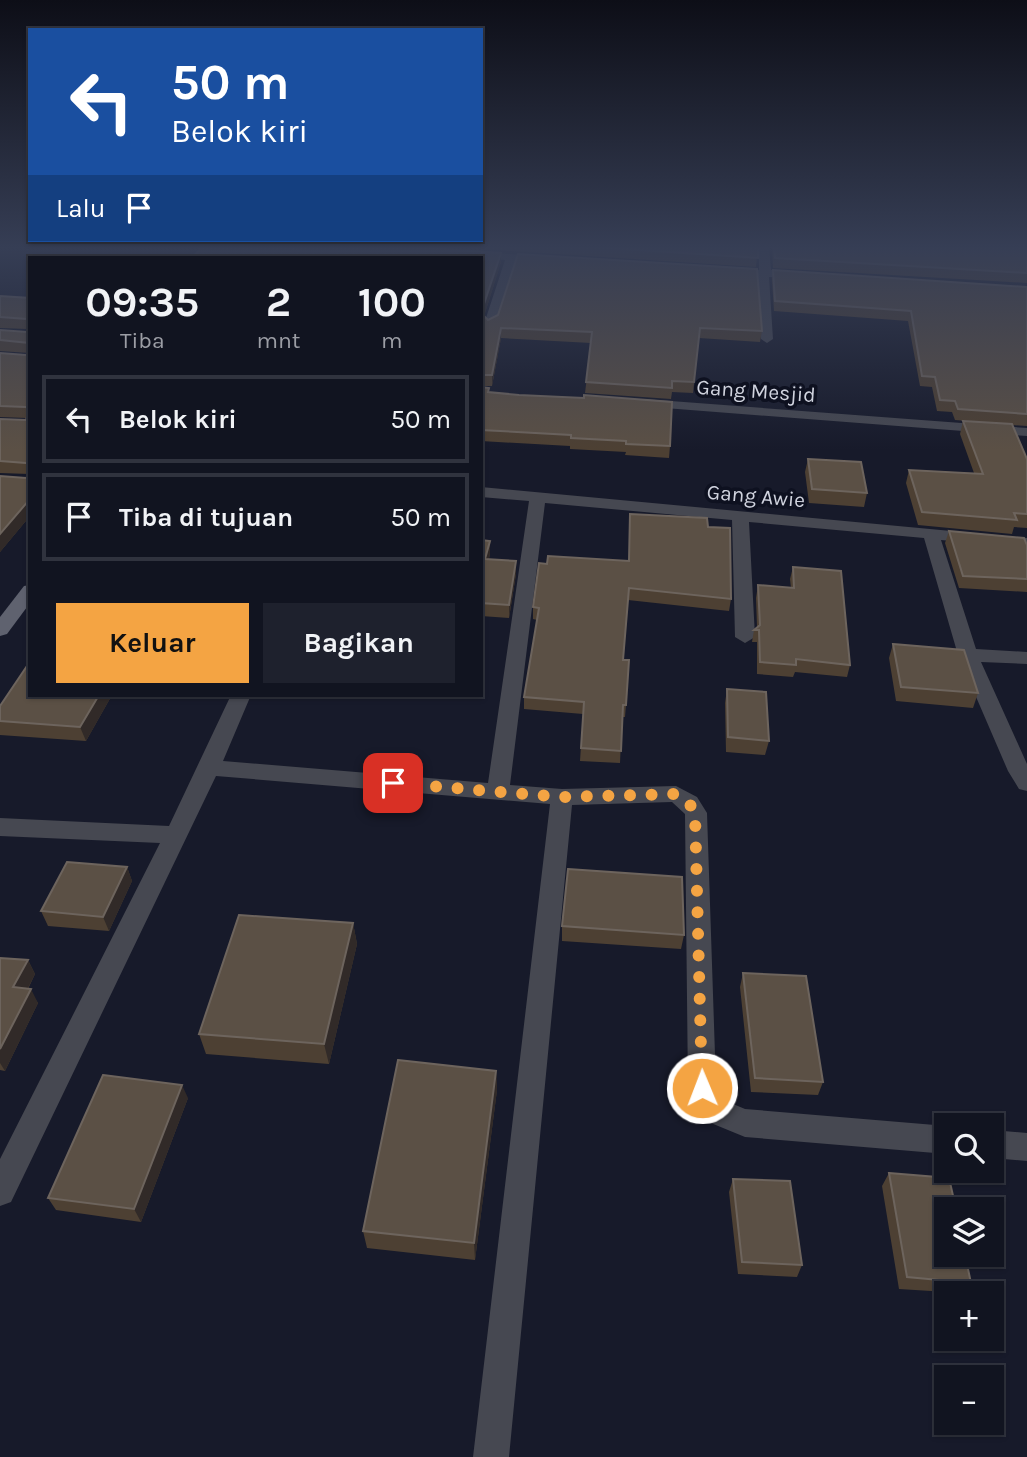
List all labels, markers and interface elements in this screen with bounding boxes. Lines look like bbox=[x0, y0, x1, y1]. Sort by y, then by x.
text: 50 m bbox=[171, 54, 289, 111]
icon: left bbox=[56, 56, 147, 147]
text: Belok kiri bbox=[171, 113, 308, 150]
icon: arrive bbox=[120, 189, 158, 227]
text: Lalu bbox=[56, 193, 106, 224]
text: 09:35 bbox=[85, 277, 199, 327]
text: 2 bbox=[266, 277, 291, 327]
text: 100 bbox=[358, 277, 426, 327]
text: Tiba bbox=[120, 327, 165, 354]
text: mnt bbox=[256, 327, 301, 354]
text: m bbox=[381, 327, 403, 354]
street label: Gang Mesjid bbox=[696, 375, 816, 407]
icon: left bbox=[60, 400, 98, 438]
text: Belok kiri bbox=[119, 404, 237, 435]
text: 50 m bbox=[390, 404, 451, 435]
street label: Gang Awie bbox=[706, 480, 806, 512]
icon: arrive bbox=[60, 498, 98, 536]
text: Tiba di tujuan bbox=[119, 502, 293, 533]
text: 50 m bbox=[390, 502, 451, 533]
button: Keluar bbox=[56, 603, 249, 683]
button: Bagikan bbox=[263, 603, 455, 683]
pin bbox=[363, 753, 423, 813]
icon: arrive bbox=[374, 764, 412, 802]
position arrow bbox=[665, 1051, 739, 1125]
map controls bbox=[934, 1113, 1004, 1435]
button: search bbox=[934, 1113, 1004, 1183]
button: layers bbox=[934, 1197, 1004, 1267]
button: + bbox=[934, 1281, 1004, 1351]
button: − bbox=[934, 1365, 1004, 1435]

